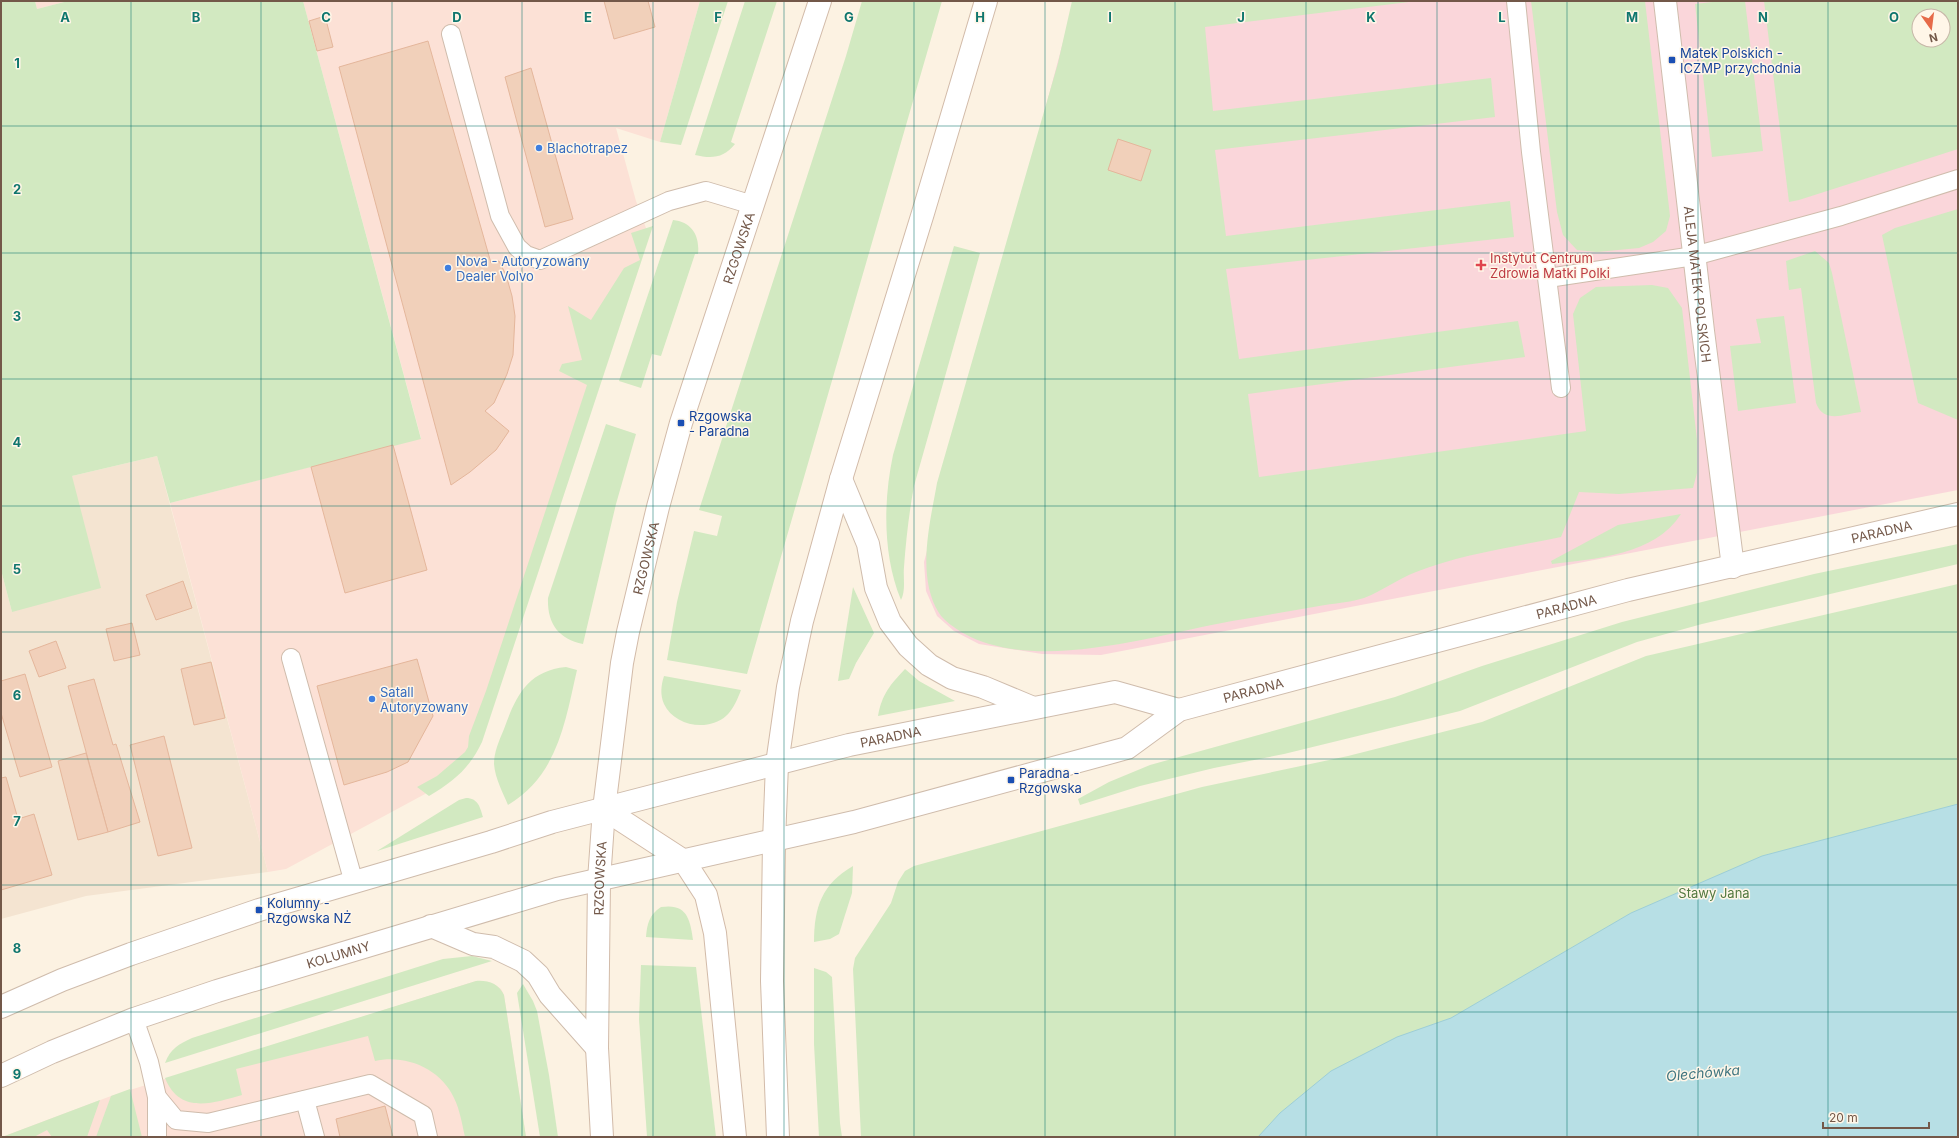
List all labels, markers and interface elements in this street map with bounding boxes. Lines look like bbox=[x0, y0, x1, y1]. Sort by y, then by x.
north arrow bbox=[1911, 8, 1951, 48]
text: A bbox=[60, 9, 70, 25]
text: B bbox=[192, 9, 201, 25]
text: C bbox=[321, 9, 331, 25]
text: D bbox=[452, 9, 462, 25]
text: E bbox=[584, 9, 592, 25]
text: F bbox=[714, 9, 722, 25]
text: G bbox=[844, 9, 854, 25]
text: H bbox=[975, 9, 985, 25]
text: I bbox=[1108, 9, 1112, 25]
text: J bbox=[1237, 9, 1245, 25]
text: K bbox=[1366, 9, 1376, 25]
text: L bbox=[1498, 9, 1506, 25]
text: M bbox=[1626, 9, 1638, 25]
text: N bbox=[1758, 9, 1768, 25]
text: O bbox=[1889, 9, 1899, 25]
text: N bbox=[1928, 30, 1939, 46]
place label: Matek Polskich - ICZMP przychodnia bbox=[1680, 45, 1801, 76]
text: 1 bbox=[14, 55, 20, 71]
marker: Matek Polskich - ICZMP przychodnia bbox=[1667, 55, 1677, 65]
place label: Blachotrapez bbox=[547, 140, 628, 156]
marker: Blachotrapez bbox=[534, 143, 544, 153]
text: 2 bbox=[13, 181, 21, 197]
street label: ALEJA MATEK POLSKICH bbox=[1681, 205, 1715, 363]
street label: RZGOWSKA bbox=[719, 210, 758, 286]
place label: Instytut Centrum Zdrowia Matki Polki bbox=[1490, 250, 1610, 281]
place label: Nova - Autoryzowany Dealer Volvo bbox=[456, 253, 589, 284]
marker: Instytut Centrum Zdrowia Matki Polki bbox=[1475, 259, 1487, 271]
marker: Nova - Autoryzowany Dealer Volvo bbox=[443, 263, 453, 273]
text: 3 bbox=[13, 308, 21, 324]
place label: Rzgowska - Paradna bbox=[689, 408, 752, 439]
marker: Rzgowska - Paradna bbox=[676, 418, 686, 428]
text: 4 bbox=[13, 434, 22, 450]
street label: PARADNA bbox=[1850, 517, 1914, 546]
street label: RZGOWSKA bbox=[629, 520, 662, 596]
text: 5 bbox=[13, 561, 21, 577]
street label: PARADNA bbox=[1534, 591, 1598, 622]
street label: PARADNA bbox=[1221, 674, 1285, 706]
place label: Satall Autoryzowany bbox=[380, 684, 468, 715]
text: 6 bbox=[13, 687, 21, 703]
marker: Satall Autoryzowany bbox=[367, 694, 377, 704]
street label: PARADNA bbox=[859, 723, 923, 751]
place label: Paradna - Rzgowska bbox=[1019, 765, 1082, 796]
marker: Paradna - Rzgowska bbox=[1006, 775, 1016, 785]
text: 7 bbox=[13, 813, 21, 829]
street label: RZGOWSKA bbox=[591, 840, 610, 916]
park label: Stawy Jana bbox=[1678, 885, 1750, 901]
place label: Kolumny - Rzgowska NŻ bbox=[267, 895, 351, 926]
marker: Kolumny - Rzgowska NŻ bbox=[254, 905, 264, 915]
street label: KOLUMNY bbox=[305, 937, 372, 972]
text: 8 bbox=[13, 940, 21, 956]
water label: Olechówka bbox=[1665, 1061, 1741, 1084]
text: 9 bbox=[13, 1066, 21, 1082]
scale bar bbox=[1823, 1104, 1929, 1130]
text: 20 m bbox=[1829, 1110, 1858, 1125]

